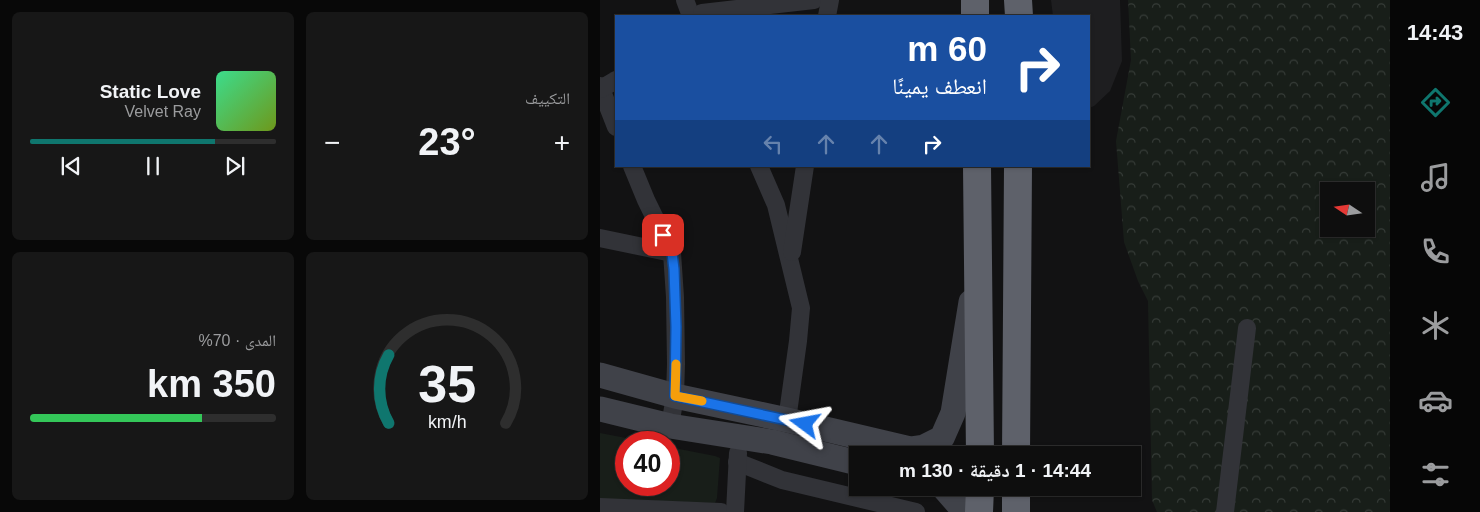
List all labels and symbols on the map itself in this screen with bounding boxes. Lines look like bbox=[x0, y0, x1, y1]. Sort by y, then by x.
north arrow bbox=[1320, 182, 1375, 238]
pin bbox=[642, 214, 684, 256]
position arrow bbox=[778, 397, 830, 449]
speed limit sign: 40 bbox=[615, 431, 680, 496]

